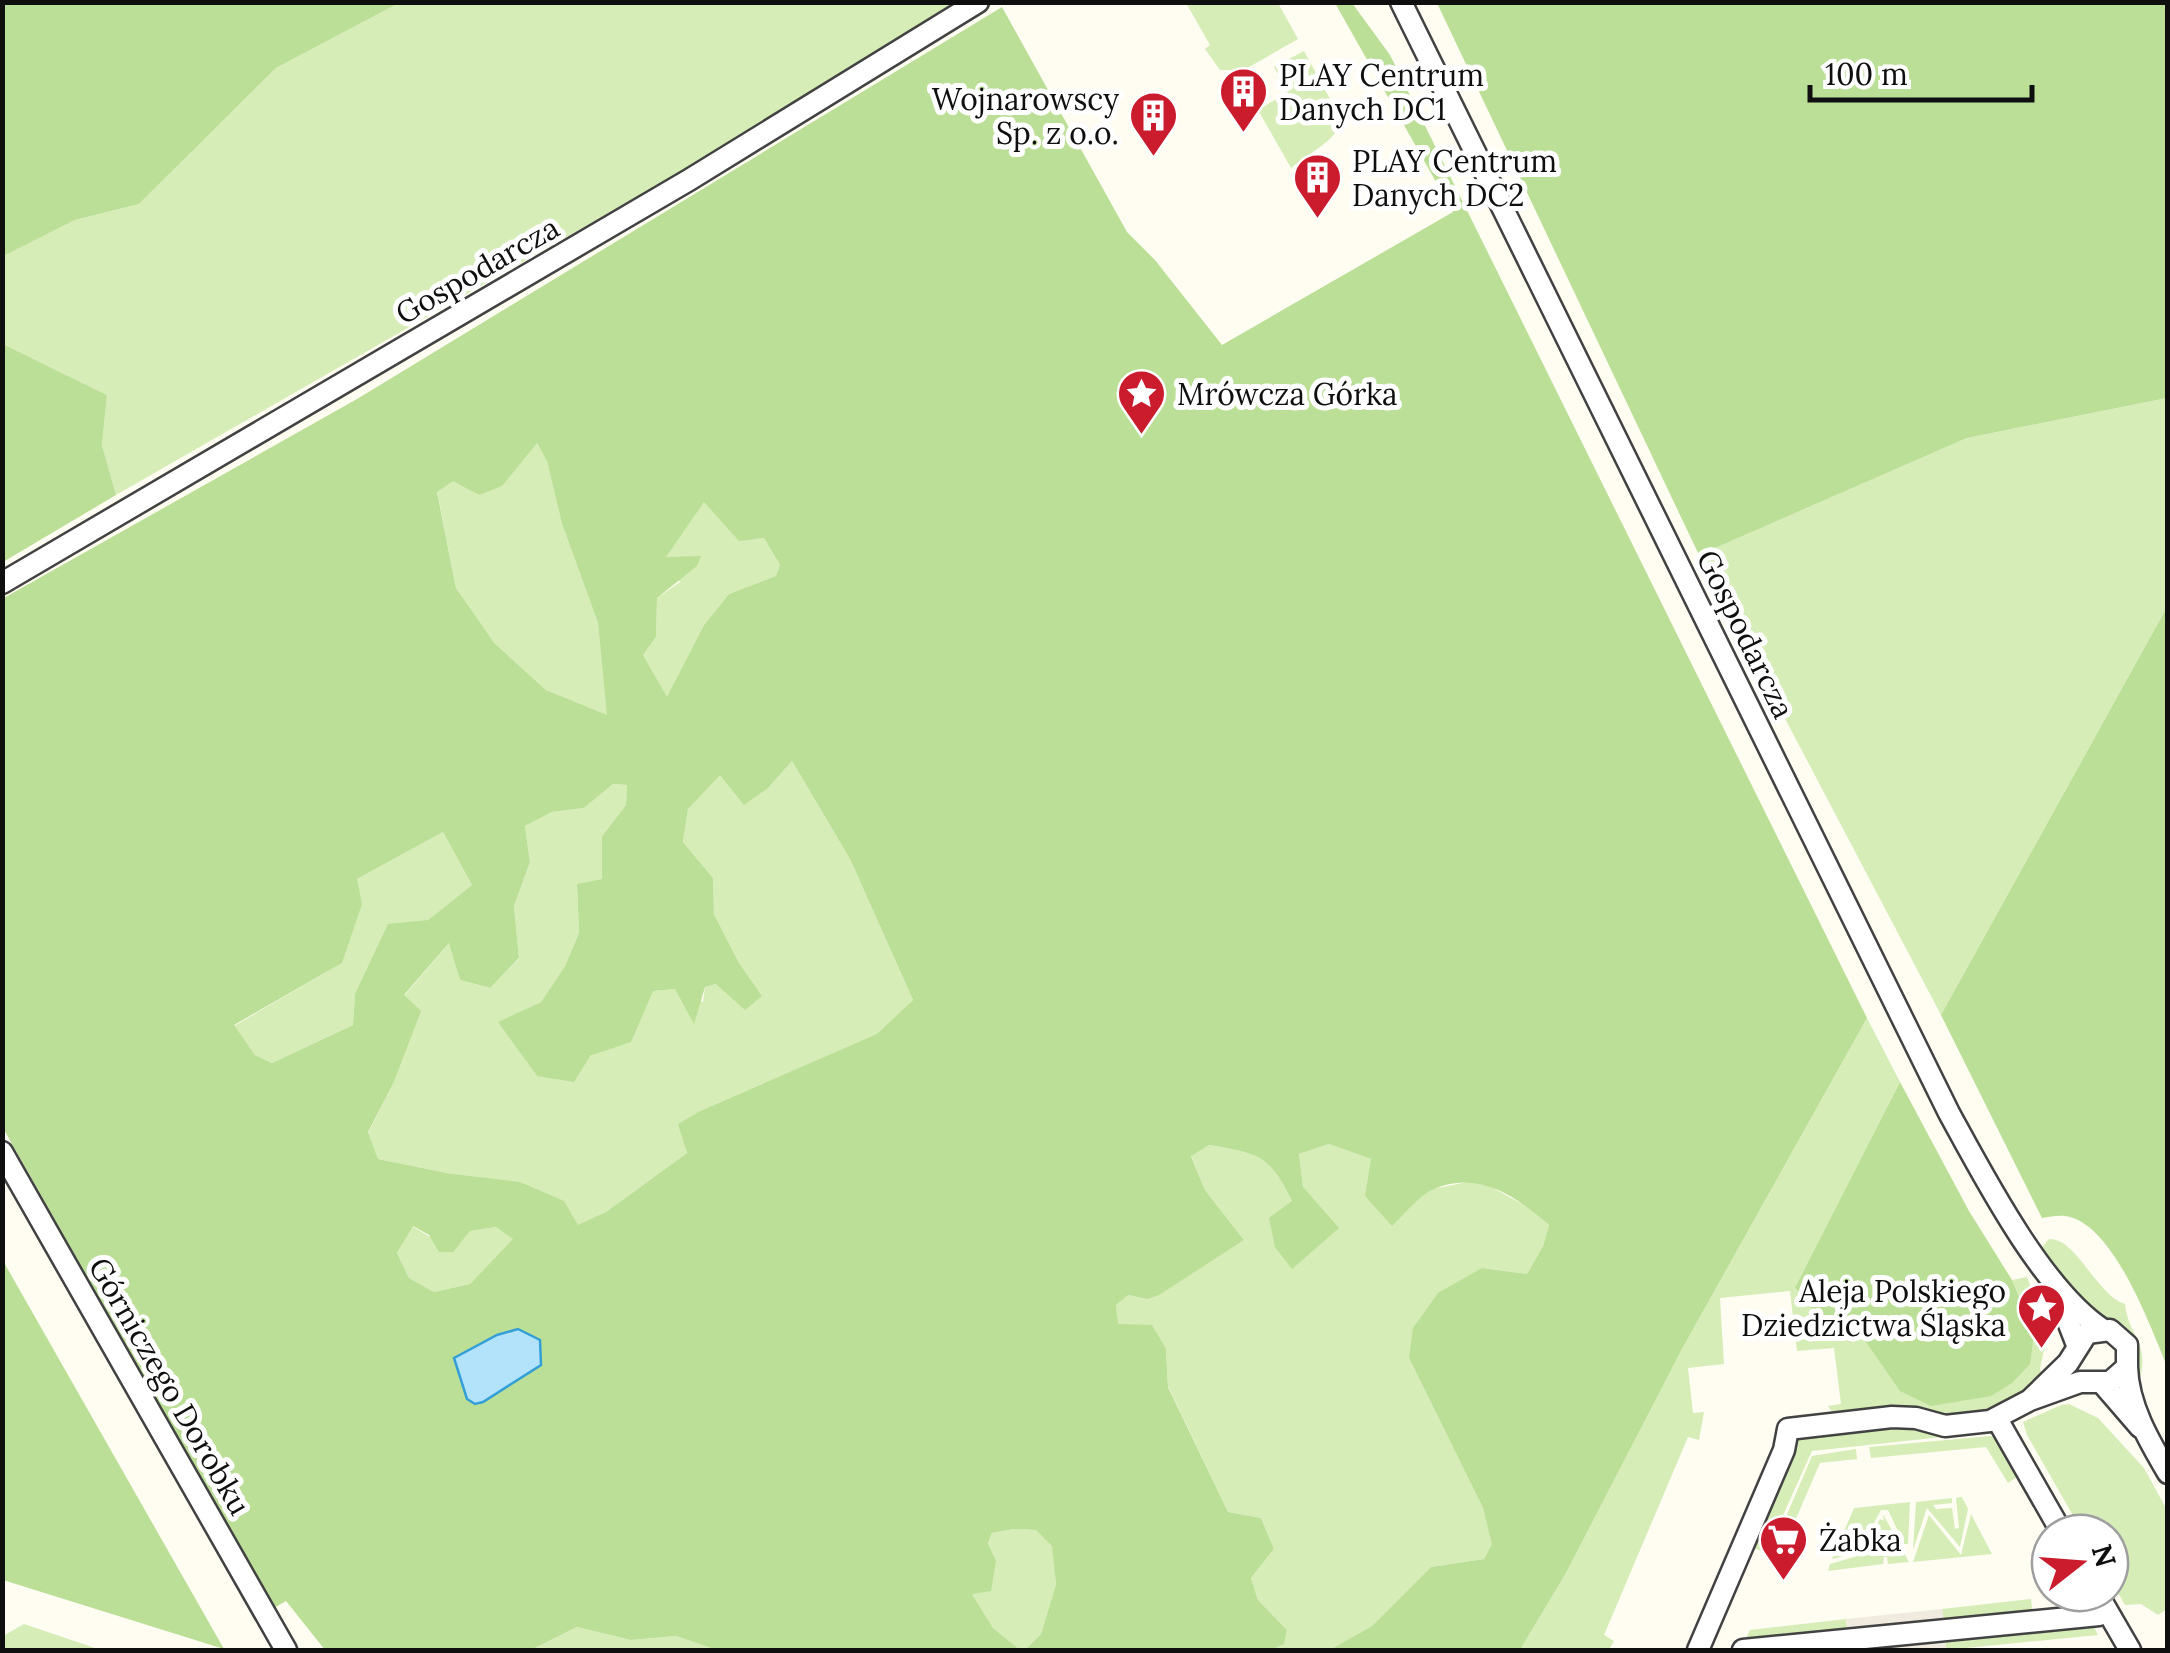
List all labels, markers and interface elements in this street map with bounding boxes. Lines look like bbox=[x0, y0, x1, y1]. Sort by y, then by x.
scale bar bbox=[1810, 40, 2032, 102]
text: 100 m bbox=[1825, 55, 1908, 93]
place label: PLAY Centrum Danych DC1 bbox=[1279, 56, 1484, 129]
building icon: PLAY Centrum Danych DC1 bbox=[1218, 66, 1270, 134]
place label: Wojnarowscy Sp. z o.o. bbox=[932, 80, 1119, 152]
building icon: Wojnarowscy Sp. z o.o. bbox=[1128, 90, 1180, 158]
place label: PLAY Centrum Danych DC2 bbox=[1352, 142, 1557, 215]
building icon: PLAY Centrum Danych DC2 bbox=[1291, 152, 1343, 220]
street label: Gospodarcza bbox=[388, 208, 566, 332]
place icon: Mrówcza Górka bbox=[1116, 368, 1168, 436]
place label: Mrówcza Górka bbox=[1177, 375, 1398, 413]
street label: Gospodarcza bbox=[1689, 544, 1803, 724]
street label: Górniczego Dorobku bbox=[80, 1251, 259, 1522]
place label: Aleja Polskiego Dziedzictwa Śląska bbox=[1741, 1272, 2006, 1344]
place icon: Aleja Polskiego Dziedzictwa Śląska bbox=[2015, 1282, 2067, 1350]
north arrow bbox=[2030, 1513, 2130, 1613]
supermarket icon: Żabka bbox=[1758, 1514, 1810, 1582]
place label: Żabka bbox=[1819, 1521, 1902, 1559]
text: N bbox=[2084, 1540, 2124, 1571]

